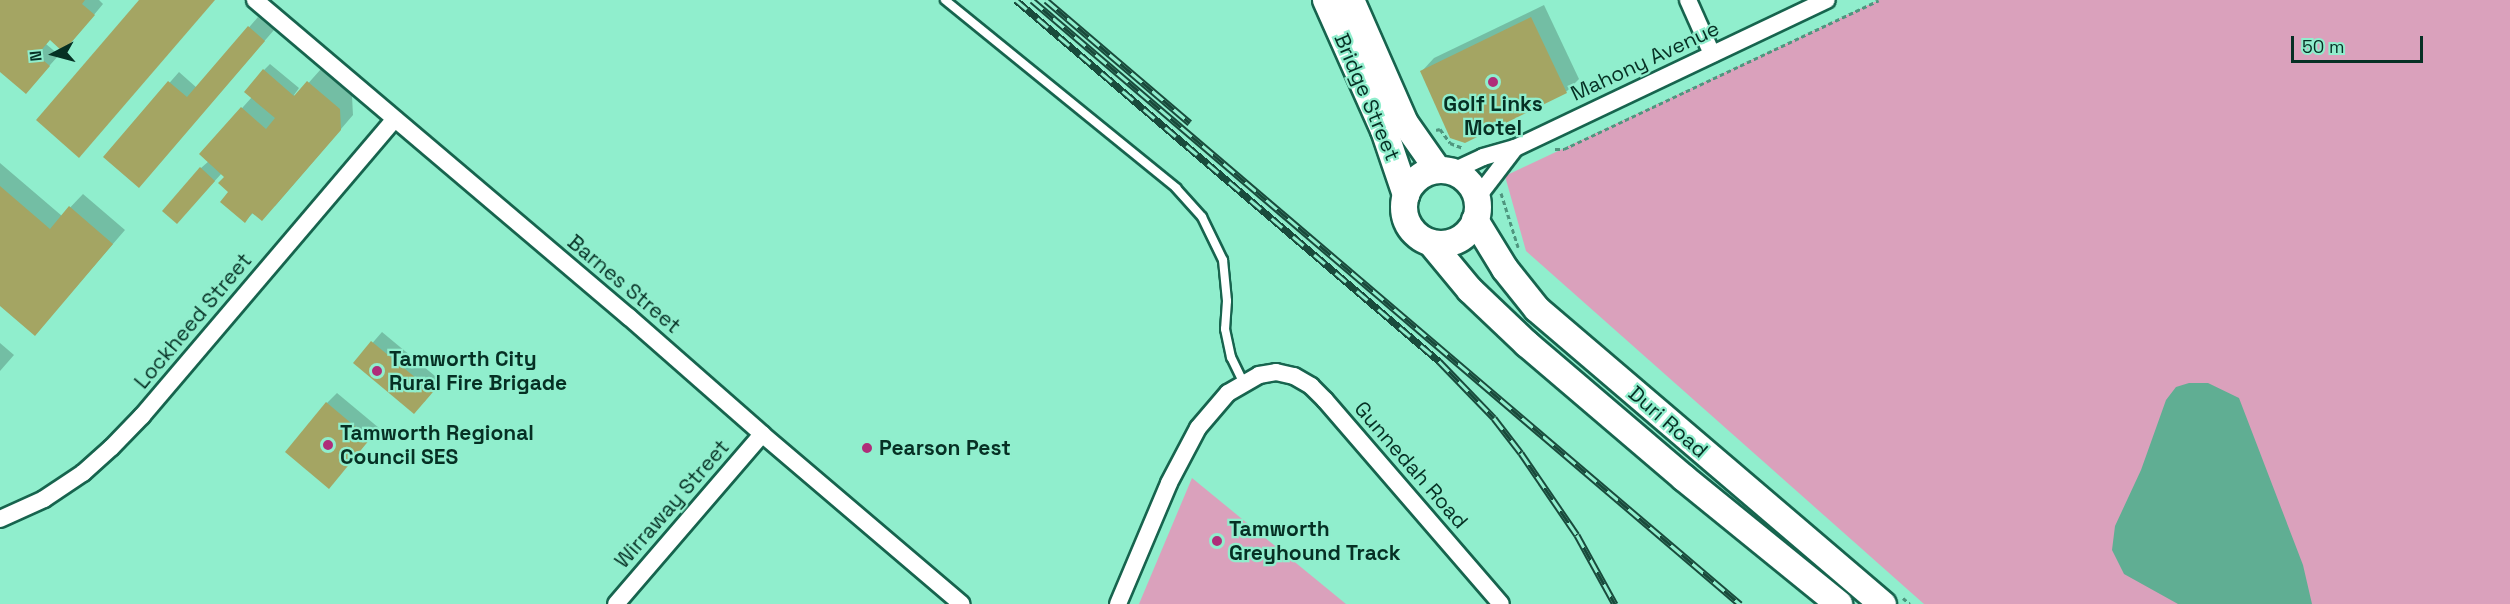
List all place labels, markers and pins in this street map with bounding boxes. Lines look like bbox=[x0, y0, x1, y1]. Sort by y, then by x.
marker: Golf Links Motel bbox=[1486, 75, 1500, 89]
place label: Golf Links Motel bbox=[1443, 91, 1543, 141]
place label: Tamworth City Rural Fire Brigade bbox=[389, 346, 567, 396]
marker: Tamworth City Rural Fire Brigade bbox=[370, 364, 384, 378]
place label: Tamworth Regional Council SES bbox=[340, 420, 534, 470]
place label: Pearson Pest bbox=[879, 435, 1011, 461]
marker: Tamworth Regional Council SES bbox=[321, 438, 335, 452]
marker: Pearson Pest bbox=[860, 441, 874, 455]
place label: Tamworth Greyhound Track bbox=[1229, 516, 1401, 566]
marker: Tamworth Greyhound Track bbox=[1210, 534, 1224, 548]

